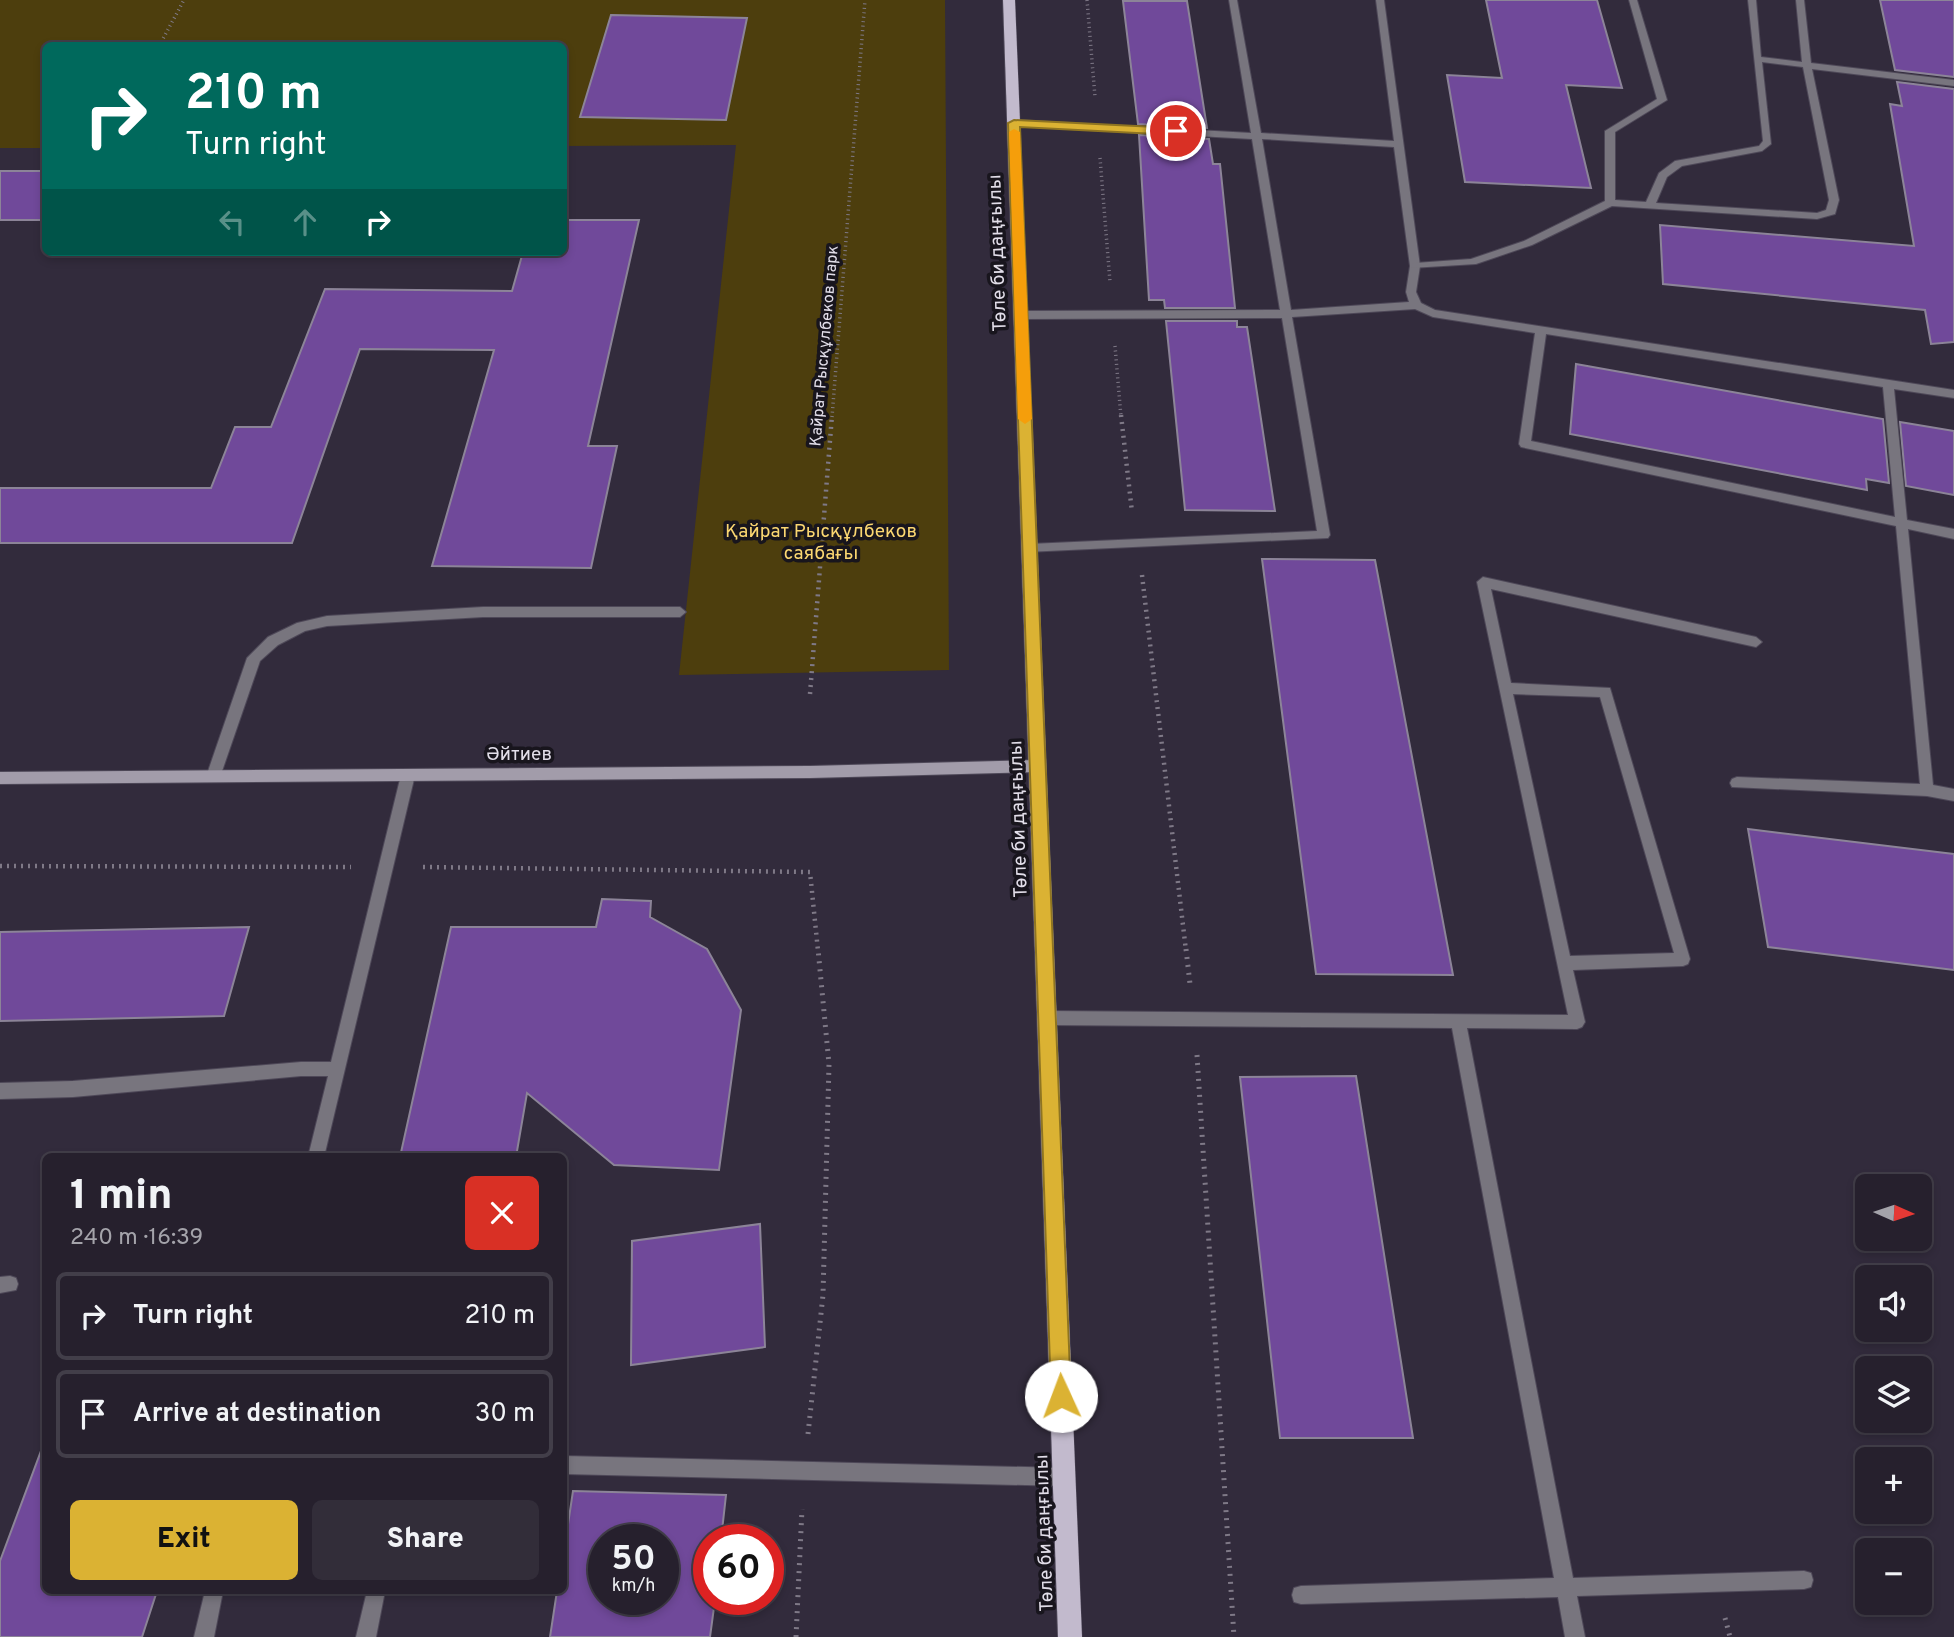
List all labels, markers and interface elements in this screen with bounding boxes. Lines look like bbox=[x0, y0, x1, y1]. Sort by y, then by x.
text: 210 m bbox=[185, 65, 322, 127]
icon: right bbox=[70, 70, 161, 161]
pin bbox=[1146, 101, 1206, 161]
icon: arrive bbox=[1157, 112, 1195, 150]
text: Turn right bbox=[185, 126, 327, 166]
street label: Төле би даңғылы bbox=[983, 174, 1013, 332]
icon: left bbox=[213, 203, 251, 241]
icon: ahead bbox=[286, 203, 324, 241]
icon: right bbox=[359, 203, 397, 241]
street label: Қайрат Рысқұлбеков парк bbox=[806, 245, 844, 447]
park label: Қайрат Рысқұлбеков саябағы bbox=[725, 520, 917, 566]
street label: Төле би даңғылы bbox=[1004, 740, 1034, 898]
street label: Әйтиев bbox=[486, 743, 552, 767]
text: 1 min bbox=[70, 1171, 173, 1224]
north arrow bbox=[1855, 1174, 1932, 1251]
map controls bbox=[1855, 1174, 1932, 1615]
button: close bbox=[465, 1176, 539, 1250]
text: 240 m · 16:39 bbox=[70, 1224, 203, 1253]
button: sound bbox=[1855, 1265, 1932, 1342]
icon: right bbox=[74, 1297, 112, 1335]
text: Turn right bbox=[133, 1300, 253, 1333]
text: 210 m bbox=[465, 1300, 535, 1333]
button: layers bbox=[1855, 1356, 1932, 1433]
position arrow bbox=[1024, 1359, 1098, 1433]
icon: arrive bbox=[74, 1395, 112, 1433]
text: Arrive at destination bbox=[133, 1398, 381, 1431]
text: 30 m bbox=[475, 1398, 535, 1431]
button: + bbox=[1855, 1447, 1932, 1524]
street label: Төле би даңғылы bbox=[1030, 1454, 1060, 1612]
button: Exit bbox=[70, 1500, 298, 1580]
button: Share bbox=[312, 1500, 539, 1580]
speed limit sign: 60 bbox=[693, 1524, 784, 1615]
text: 50 bbox=[611, 1538, 656, 1582]
button: − bbox=[1855, 1538, 1932, 1615]
text: km/h bbox=[612, 1575, 655, 1598]

